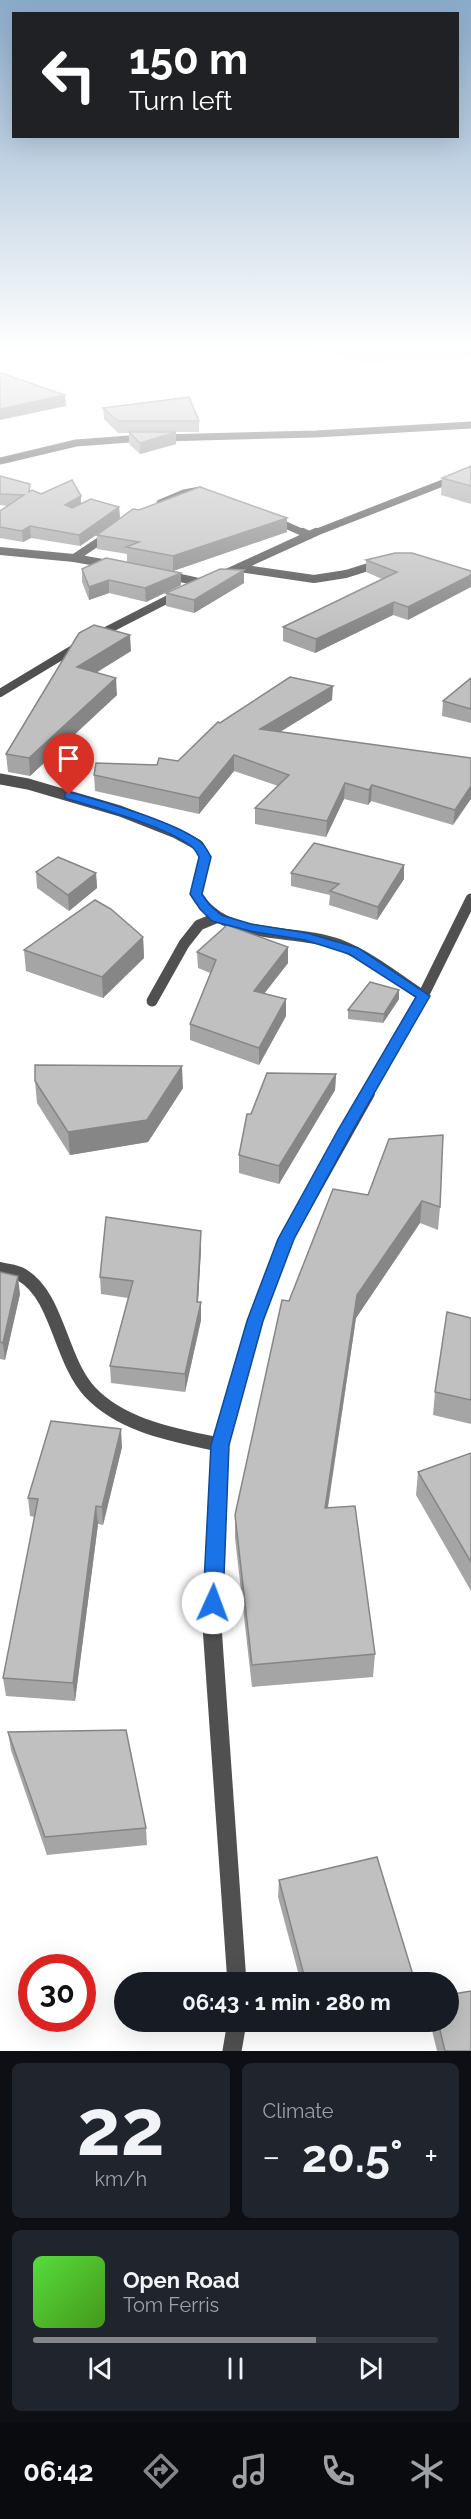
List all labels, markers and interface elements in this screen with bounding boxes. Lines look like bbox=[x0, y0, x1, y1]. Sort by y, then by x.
text: 150 m bbox=[129, 35, 248, 84]
icon: left bbox=[30, 36, 108, 114]
text: Turn left bbox=[129, 85, 232, 116]
pin bbox=[43, 733, 94, 795]
icon: arrive bbox=[52, 742, 85, 775]
position arrow bbox=[181, 1571, 245, 1635]
speed limit sign: 30 bbox=[18, 1954, 96, 2032]
text: 06:43 · 1 min · 280 m bbox=[182, 1989, 391, 2015]
text: 22 bbox=[77, 2082, 165, 2173]
text: Climate bbox=[263, 2099, 334, 2123]
text: 20.5° bbox=[302, 2130, 403, 2183]
text: − bbox=[263, 2137, 280, 2176]
text: + bbox=[424, 2137, 438, 2176]
text: km/h bbox=[94, 2167, 147, 2191]
text: Open Road bbox=[123, 2267, 240, 2293]
text: Tom Ferris bbox=[123, 2293, 219, 2317]
icon: previous bbox=[84, 2352, 117, 2385]
icon: pause bbox=[219, 2352, 252, 2385]
icon: next bbox=[354, 2352, 387, 2385]
icon: directions bbox=[140, 2450, 182, 2492]
icon: music bbox=[229, 2450, 271, 2492]
icon: phone bbox=[317, 2450, 359, 2492]
icon: climate bbox=[406, 2450, 448, 2492]
text: 06:42 bbox=[23, 2456, 94, 2487]

